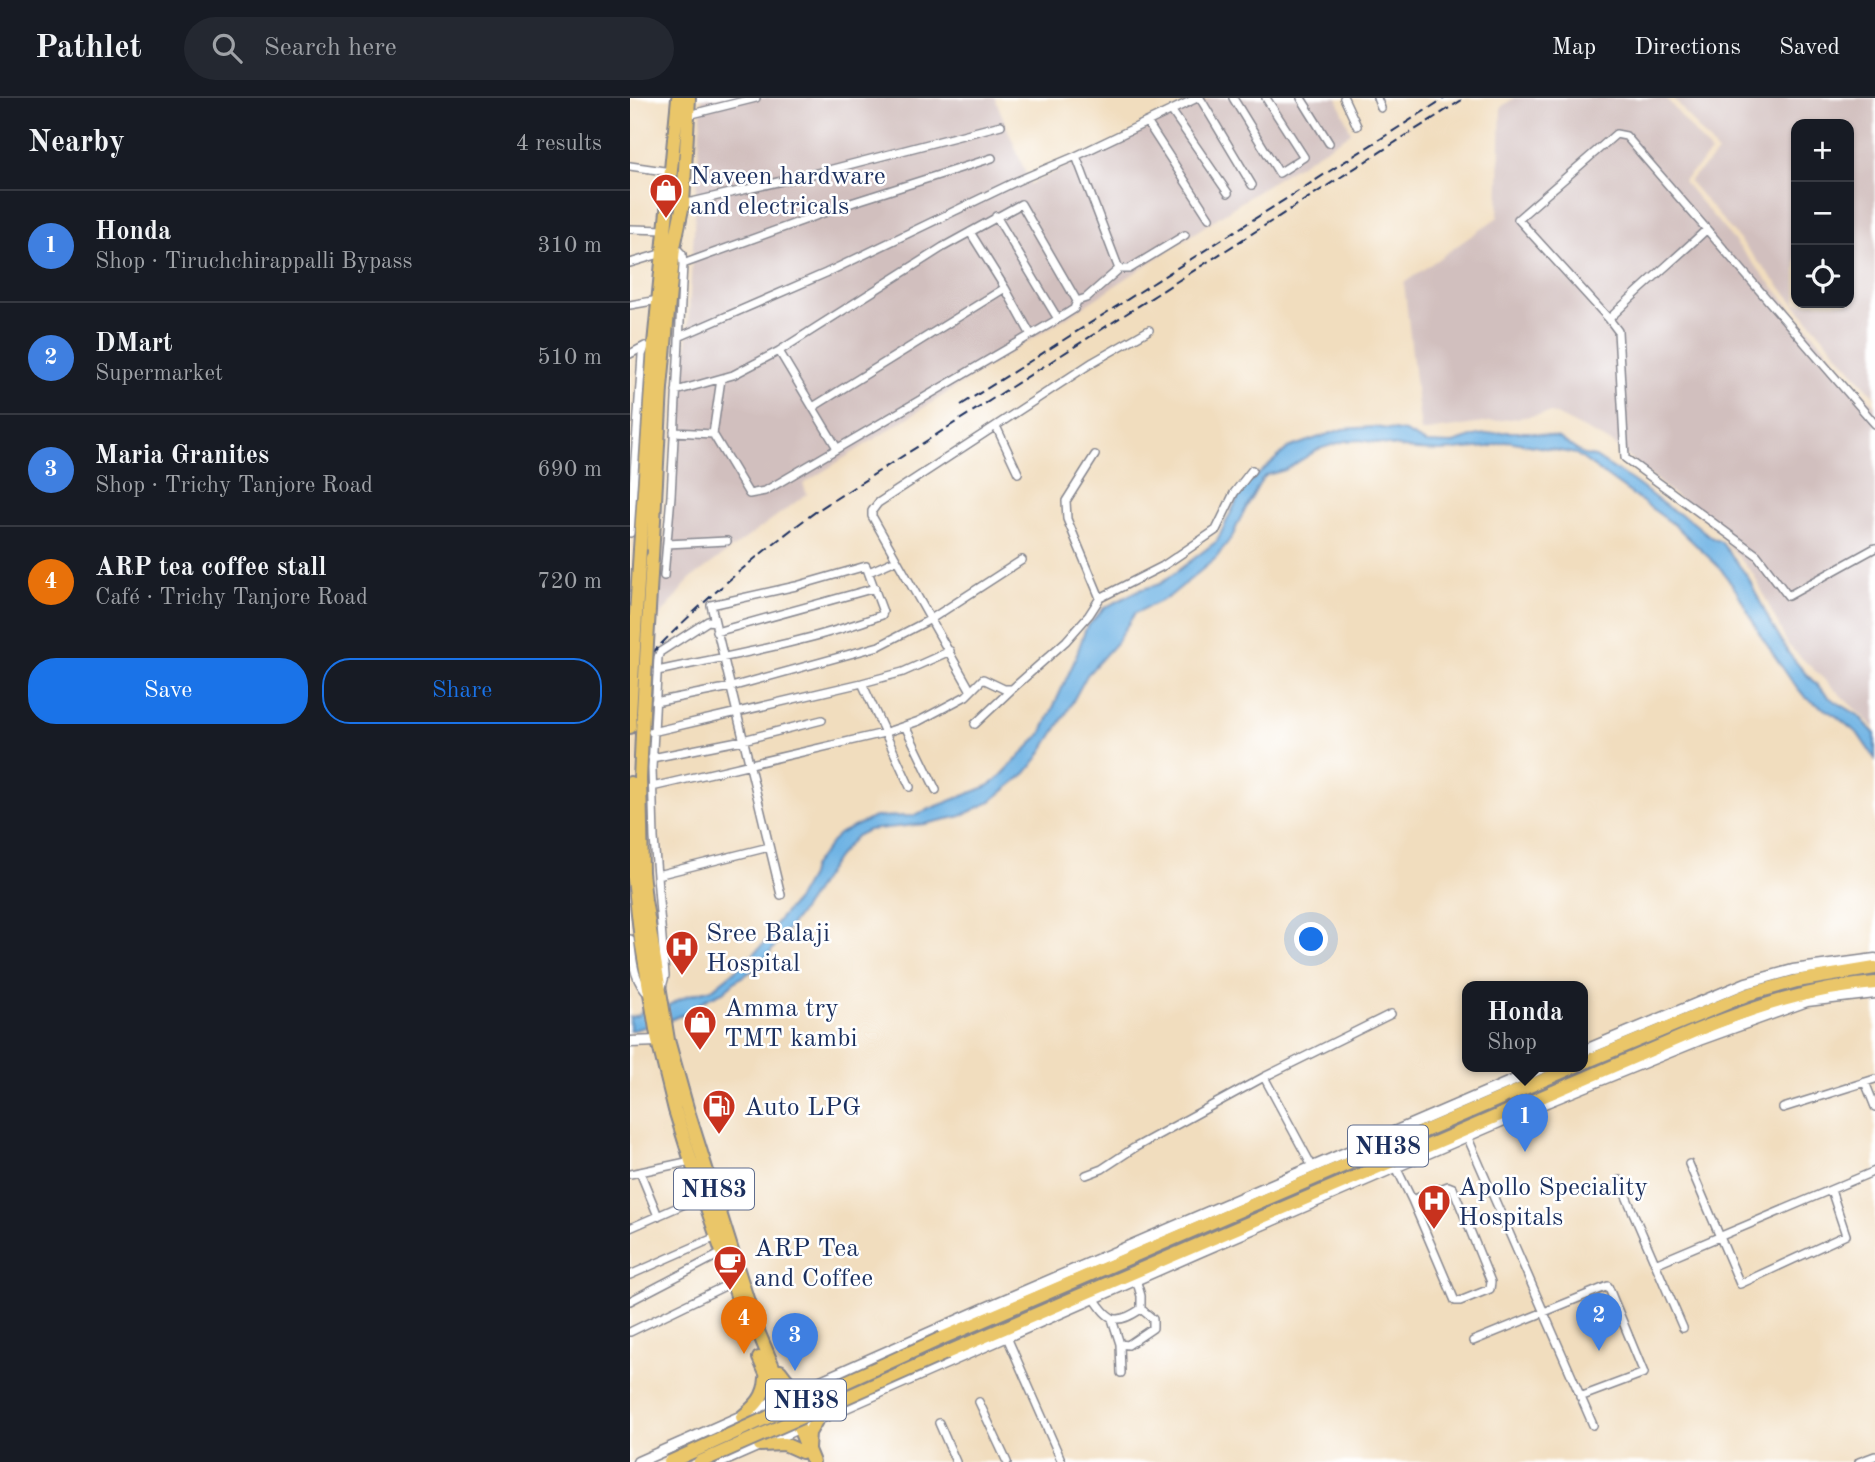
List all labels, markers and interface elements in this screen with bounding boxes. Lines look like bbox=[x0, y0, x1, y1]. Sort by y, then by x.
search box bbox=[184, 17, 674, 80]
icon: search bbox=[208, 29, 246, 67]
text: Pathlet bbox=[35, 32, 142, 65]
text: Search here bbox=[264, 35, 397, 61]
text: Map bbox=[1552, 36, 1596, 60]
text: Directions bbox=[1634, 36, 1741, 60]
text: Saved bbox=[1779, 36, 1840, 60]
map controls bbox=[1791, 119, 1854, 308]
button: + bbox=[1791, 119, 1854, 182]
text: Nearby bbox=[28, 128, 125, 158]
text: 4 results bbox=[516, 132, 602, 155]
place label: Naveen hardware and electricals bbox=[690, 164, 886, 220]
shop icon: Naveen hardware and electricals bbox=[647, 171, 685, 220]
button: − bbox=[1791, 182, 1854, 245]
text: Honda bbox=[95, 219, 171, 245]
text: 1 bbox=[44, 234, 58, 257]
text: 310 m bbox=[537, 234, 602, 257]
button: locate bbox=[1791, 245, 1854, 308]
text: Shop · Tiruchchirappalli Bypass bbox=[95, 250, 412, 273]
text: DMart bbox=[95, 331, 173, 357]
text: 2 bbox=[44, 346, 58, 369]
text: 510 m bbox=[537, 346, 602, 369]
text: Supermarket bbox=[95, 362, 223, 385]
text: Maria Granites bbox=[95, 443, 269, 469]
text: 3 bbox=[44, 458, 58, 481]
text: 690 m bbox=[537, 458, 602, 481]
text: Shop · Trichy Tanjore Road bbox=[95, 474, 373, 497]
text: ARP tea coffee stall bbox=[95, 555, 327, 581]
text: 4 bbox=[44, 570, 58, 593]
text: 720 m bbox=[537, 570, 602, 593]
text: Café · Trichy Tanjore Road bbox=[95, 586, 368, 609]
button: Save bbox=[28, 658, 308, 724]
button: Share bbox=[322, 658, 602, 724]
place label: Sree Balaji Hospital bbox=[706, 921, 830, 977]
your location bbox=[1294, 922, 1328, 956]
hospital icon: Sree Balaji Hospital bbox=[663, 928, 701, 977]
popup bbox=[1462, 981, 1588, 1072]
place label: Amma try TMT kambi bbox=[724, 996, 858, 1052]
text: Honda bbox=[1487, 1000, 1563, 1026]
shop icon: Amma try TMT kambi bbox=[681, 1003, 719, 1052]
text: Shop bbox=[1487, 1031, 1537, 1054]
fuel station icon: Auto LPG bbox=[700, 1087, 738, 1136]
pin: 1 bbox=[1502, 1094, 1548, 1152]
place label: Auto LPG bbox=[744, 1095, 861, 1121]
road number: NH38 bbox=[1348, 1126, 1428, 1166]
road number: NH83 bbox=[674, 1168, 754, 1210]
place label: Apollo Speciality Hospitals bbox=[1458, 1175, 1648, 1231]
hospital icon: Apollo Speciality Hospitals bbox=[1415, 1182, 1453, 1231]
place label: ARP Tea and Coffee bbox=[754, 1236, 873, 1292]
cafe icon: ARP Tea and Coffee bbox=[711, 1243, 749, 1292]
pin: 2 bbox=[1576, 1293, 1622, 1351]
pin: 4 bbox=[721, 1296, 767, 1354]
pin: 3 bbox=[772, 1313, 818, 1371]
road number: NH38 bbox=[766, 1380, 846, 1420]

